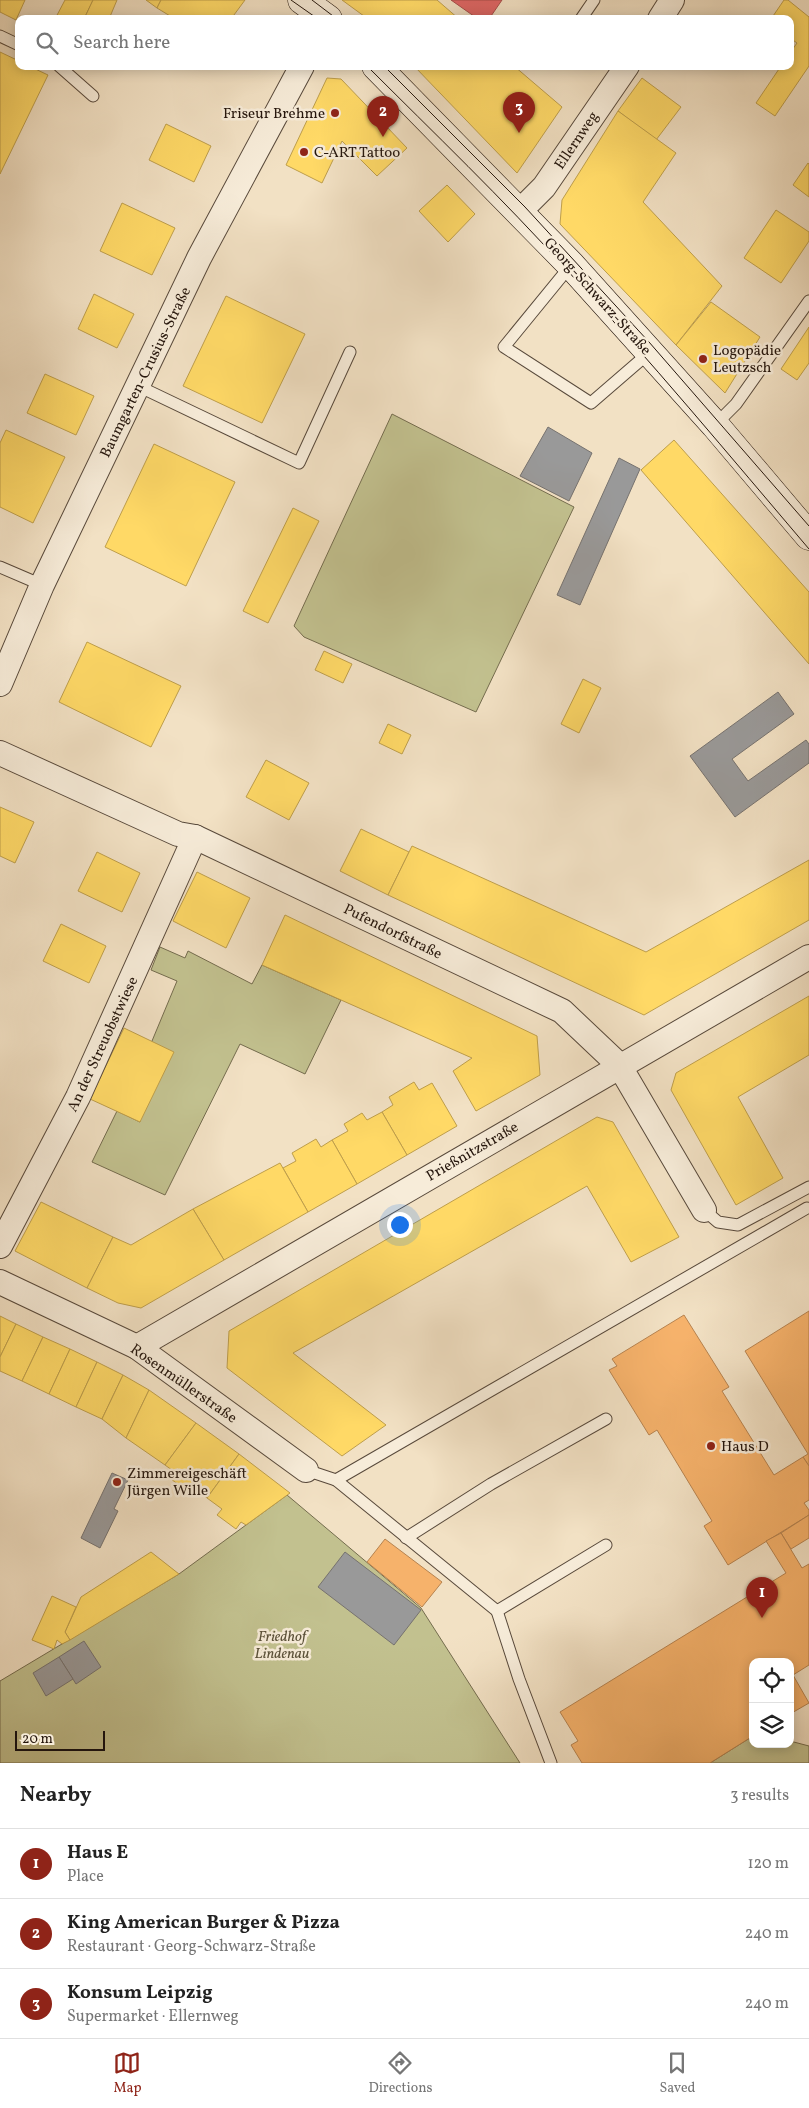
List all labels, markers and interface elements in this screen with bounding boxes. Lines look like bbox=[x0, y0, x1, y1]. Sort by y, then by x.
search box bbox=[15, 15, 794, 70]
icon: search bbox=[33, 29, 61, 57]
text: Search here bbox=[73, 30, 170, 56]
pin: 3 bbox=[503, 92, 535, 133]
pin: 2 bbox=[367, 96, 399, 137]
place label: Friseur Brehme bbox=[223, 104, 325, 125]
marker: Friseur Brehme bbox=[329, 107, 341, 119]
street label: Ellernweg bbox=[550, 107, 605, 174]
place label: C-ART Tattoo bbox=[314, 143, 400, 164]
marker: C-ART Tattoo bbox=[298, 146, 310, 158]
street label: Georg-Schwarz-Straße bbox=[538, 234, 655, 360]
street label: Baumgarten-Crusius-Straße bbox=[96, 284, 197, 462]
place label: Logopädie Leutzsch bbox=[713, 341, 781, 379]
marker: Logopädie Leutzsch bbox=[697, 353, 709, 365]
street label: Pufendorfstraße bbox=[339, 899, 445, 965]
street label: An der Streuobstwiese bbox=[63, 973, 144, 1116]
street label: Prießnitzstraße bbox=[423, 1117, 523, 1187]
your location bbox=[387, 1212, 413, 1238]
street label: Rosenmüllerstraße bbox=[125, 1339, 241, 1429]
place label: Haus D bbox=[721, 1437, 769, 1458]
marker: Haus D bbox=[705, 1440, 717, 1452]
place label: Zimmereigeschäft Jürgen Wille bbox=[127, 1464, 247, 1502]
marker: Zimmereigeschäft Jürgen Wille bbox=[111, 1476, 123, 1488]
pin: 1 bbox=[746, 1577, 778, 1618]
park label: Friedhof Lindenau bbox=[255, 1627, 310, 1665]
map controls bbox=[749, 1658, 794, 1748]
button: locate bbox=[749, 1658, 794, 1703]
button: layers bbox=[749, 1703, 794, 1748]
scale bar bbox=[15, 1728, 105, 1751]
text: 20 m bbox=[22, 1730, 53, 1749]
text: Nearby bbox=[20, 1781, 91, 1810]
text: 3 results bbox=[730, 1785, 789, 1807]
text: Haus E bbox=[67, 1840, 128, 1866]
text: 1 bbox=[33, 1853, 39, 1875]
text: 120 m bbox=[747, 1853, 789, 1875]
text: Place bbox=[67, 1866, 104, 1888]
text: King American Burger & Pizza bbox=[67, 1910, 340, 1936]
text: 2 bbox=[32, 1923, 40, 1945]
text: 240 m bbox=[745, 1923, 789, 1945]
text: Restaurant · Georg-Schwarz-Straße bbox=[67, 1936, 316, 1958]
text: Konsum Leipzig bbox=[67, 1980, 213, 2006]
text: 3 bbox=[32, 1993, 40, 2015]
text: 240 m bbox=[745, 1993, 789, 2015]
text: Supermarket · Ellernweg bbox=[67, 2006, 239, 2028]
tab: Map bbox=[113, 2049, 141, 2098]
tab: Directions bbox=[368, 2049, 433, 2098]
tab: Saved bbox=[659, 2049, 696, 2098]

